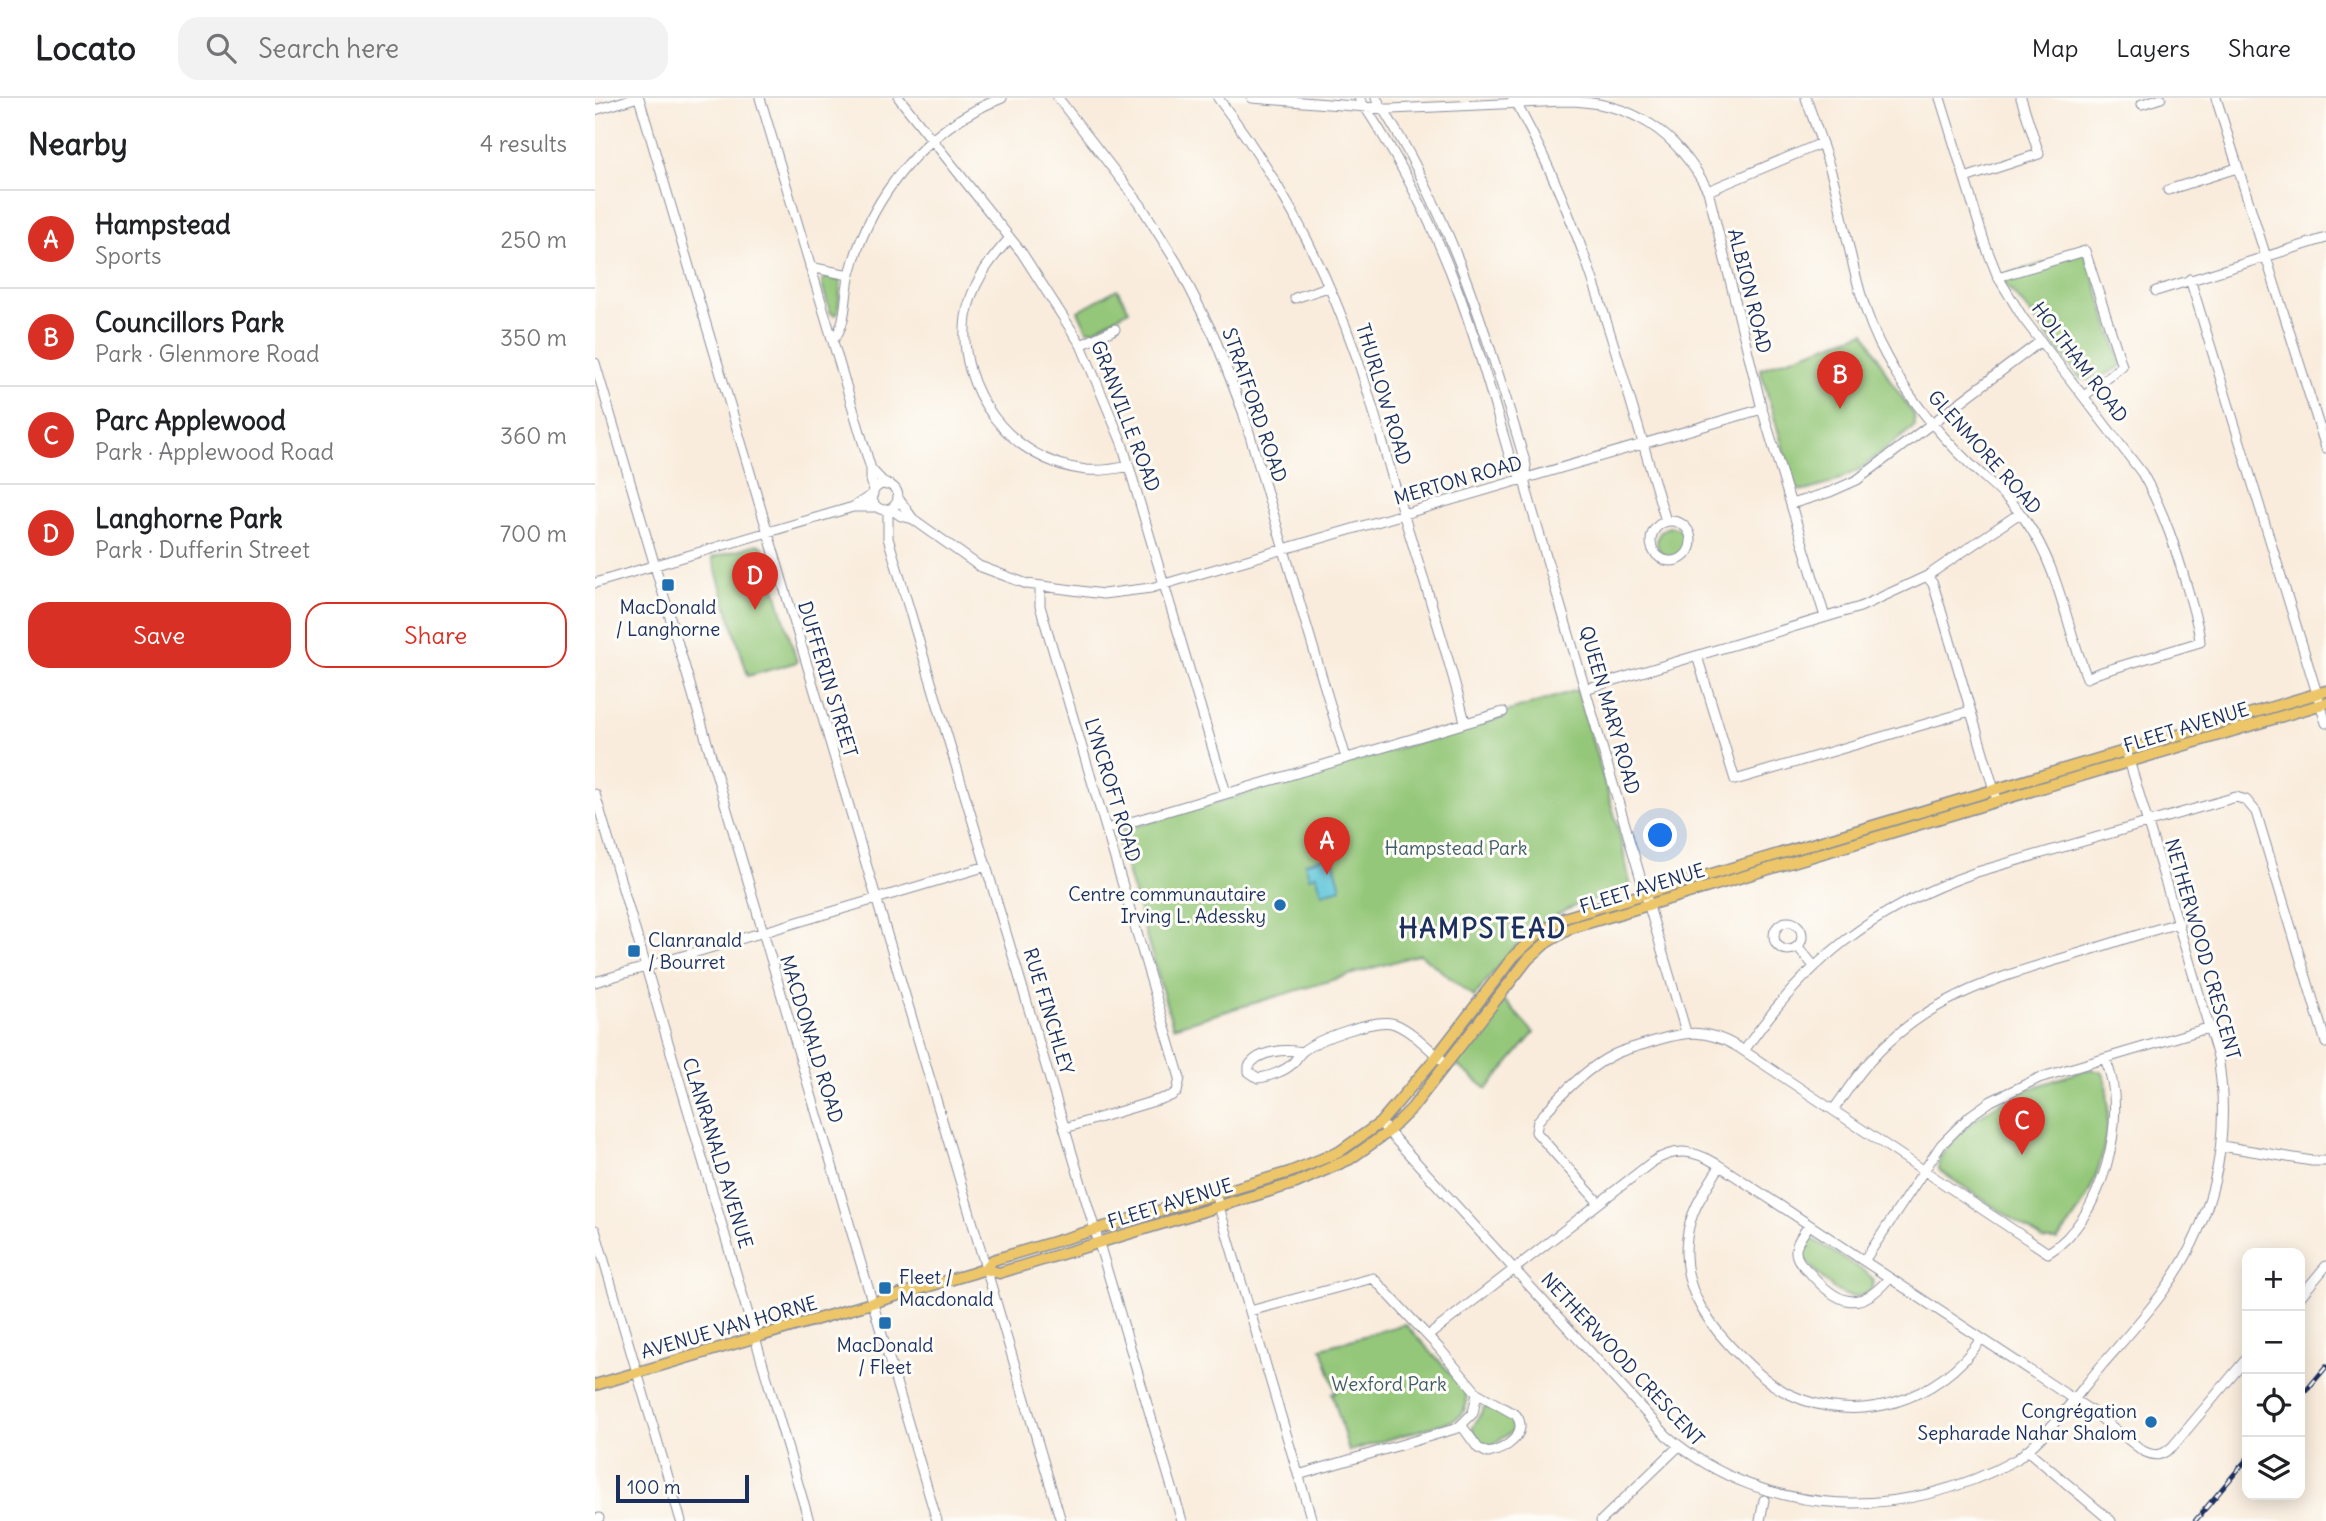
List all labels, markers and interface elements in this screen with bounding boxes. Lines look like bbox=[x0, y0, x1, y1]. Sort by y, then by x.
search box bbox=[178, 17, 668, 80]
text: Locato bbox=[35, 27, 136, 69]
icon: search bbox=[202, 29, 240, 67]
text: Search here bbox=[258, 32, 399, 65]
text: Map bbox=[2032, 33, 2078, 63]
text: Layers bbox=[2116, 33, 2190, 63]
text: Share bbox=[2228, 33, 2291, 63]
text: Nearby bbox=[28, 125, 128, 163]
text: 4 results bbox=[480, 129, 567, 158]
text: Hampstead bbox=[95, 208, 231, 241]
text: A bbox=[44, 225, 58, 254]
text: 250 m bbox=[500, 225, 567, 254]
street label: ALBION ROAD bbox=[1723, 226, 1777, 356]
text: Sports bbox=[95, 241, 161, 270]
street label: HOLTHAM ROAD bbox=[2027, 297, 2133, 427]
text: Councillors Park bbox=[95, 306, 284, 339]
street label: THURLOW ROAD bbox=[1351, 320, 1417, 468]
text: B bbox=[43, 323, 59, 352]
text: 350 m bbox=[500, 323, 567, 352]
street label: STRATFORD ROAD bbox=[1217, 325, 1293, 485]
street label: GRANVILLE ROAD bbox=[1086, 337, 1166, 495]
text: Park · Glenmore Road bbox=[95, 339, 320, 368]
pin: B bbox=[1817, 351, 1863, 409]
street label: GLENMORE ROAD bbox=[1923, 385, 2047, 519]
text: Parc Applewood bbox=[95, 404, 286, 437]
text: C bbox=[43, 421, 59, 450]
text: 360 m bbox=[500, 421, 567, 450]
text: Park · Applewood Road bbox=[95, 437, 334, 466]
street label: MERTON ROAD bbox=[1391, 450, 1525, 510]
text: Langhorne Park bbox=[95, 502, 283, 535]
text: D bbox=[43, 519, 59, 548]
text: 700 m bbox=[500, 519, 567, 548]
text: Park · Dufferin Street bbox=[95, 535, 310, 564]
pin: D bbox=[732, 552, 778, 610]
marker: MacDonald / Langhorne bbox=[660, 577, 676, 593]
place label: MacDonald / Langhorne bbox=[616, 595, 720, 641]
street label: DUFFERIN STREET bbox=[793, 598, 863, 760]
button: Save bbox=[28, 602, 291, 668]
button: Share bbox=[305, 602, 567, 668]
street label: QUEEN MARY ROAD bbox=[1574, 623, 1646, 797]
street label: FLEET AVENUE bbox=[2120, 697, 2252, 757]
street label: LYNCROFT ROAD bbox=[1080, 715, 1146, 865]
pin: A bbox=[1304, 817, 1350, 875]
your location bbox=[1643, 818, 1677, 852]
park label: Hampstead Park bbox=[1385, 836, 1528, 860]
street label: NETHERWOOD CRESCENT bbox=[2160, 836, 2246, 1062]
street label: FLEET AVENUE bbox=[1576, 858, 1708, 918]
place label: Centre communautaire Irving L. Adessky bbox=[1068, 882, 1266, 928]
marker: Centre communautaire Irving L. Adessky bbox=[1272, 897, 1288, 913]
district label: HAMPSTEAD bbox=[1399, 912, 1567, 945]
place label: Clanranald / Bourret bbox=[648, 928, 742, 974]
marker: Clanranald / Bourret bbox=[626, 943, 642, 959]
street label: RUE FINCHLEY bbox=[1018, 945, 1080, 1078]
street label: MACDONALD ROAD bbox=[775, 952, 849, 1126]
street label: CLANRANALD AVENUE bbox=[678, 1055, 758, 1251]
pin: C bbox=[1999, 1097, 2045, 1155]
street label: FLEET AVENUE bbox=[1104, 1173, 1236, 1233]
map controls bbox=[2242, 1248, 2305, 1500]
button: + bbox=[2242, 1248, 2305, 1311]
place label: Fleet / Macdonald bbox=[899, 1265, 994, 1311]
street label: NETHERWOOD CRESCENT bbox=[1536, 1267, 1710, 1451]
marker: Fleet / Macdonald bbox=[877, 1280, 893, 1296]
street label: AVENUE VAN HORNE bbox=[638, 1290, 820, 1364]
button: − bbox=[2242, 1311, 2305, 1374]
marker: MacDonald / Fleet bbox=[877, 1315, 893, 1331]
place label: MacDonald / Fleet bbox=[837, 1333, 933, 1379]
park label: Wexford Park bbox=[1331, 1372, 1447, 1396]
button: locate bbox=[2242, 1374, 2305, 1437]
place label: Congrégation Sepharade Nahar Shalom bbox=[1918, 1399, 2137, 1445]
marker: Congrégation Sepharade Nahar Shalom bbox=[2143, 1414, 2159, 1430]
button: layers bbox=[2242, 1437, 2305, 1500]
scale bar bbox=[616, 1472, 749, 1504]
text: 100 m bbox=[627, 1475, 681, 1499]

